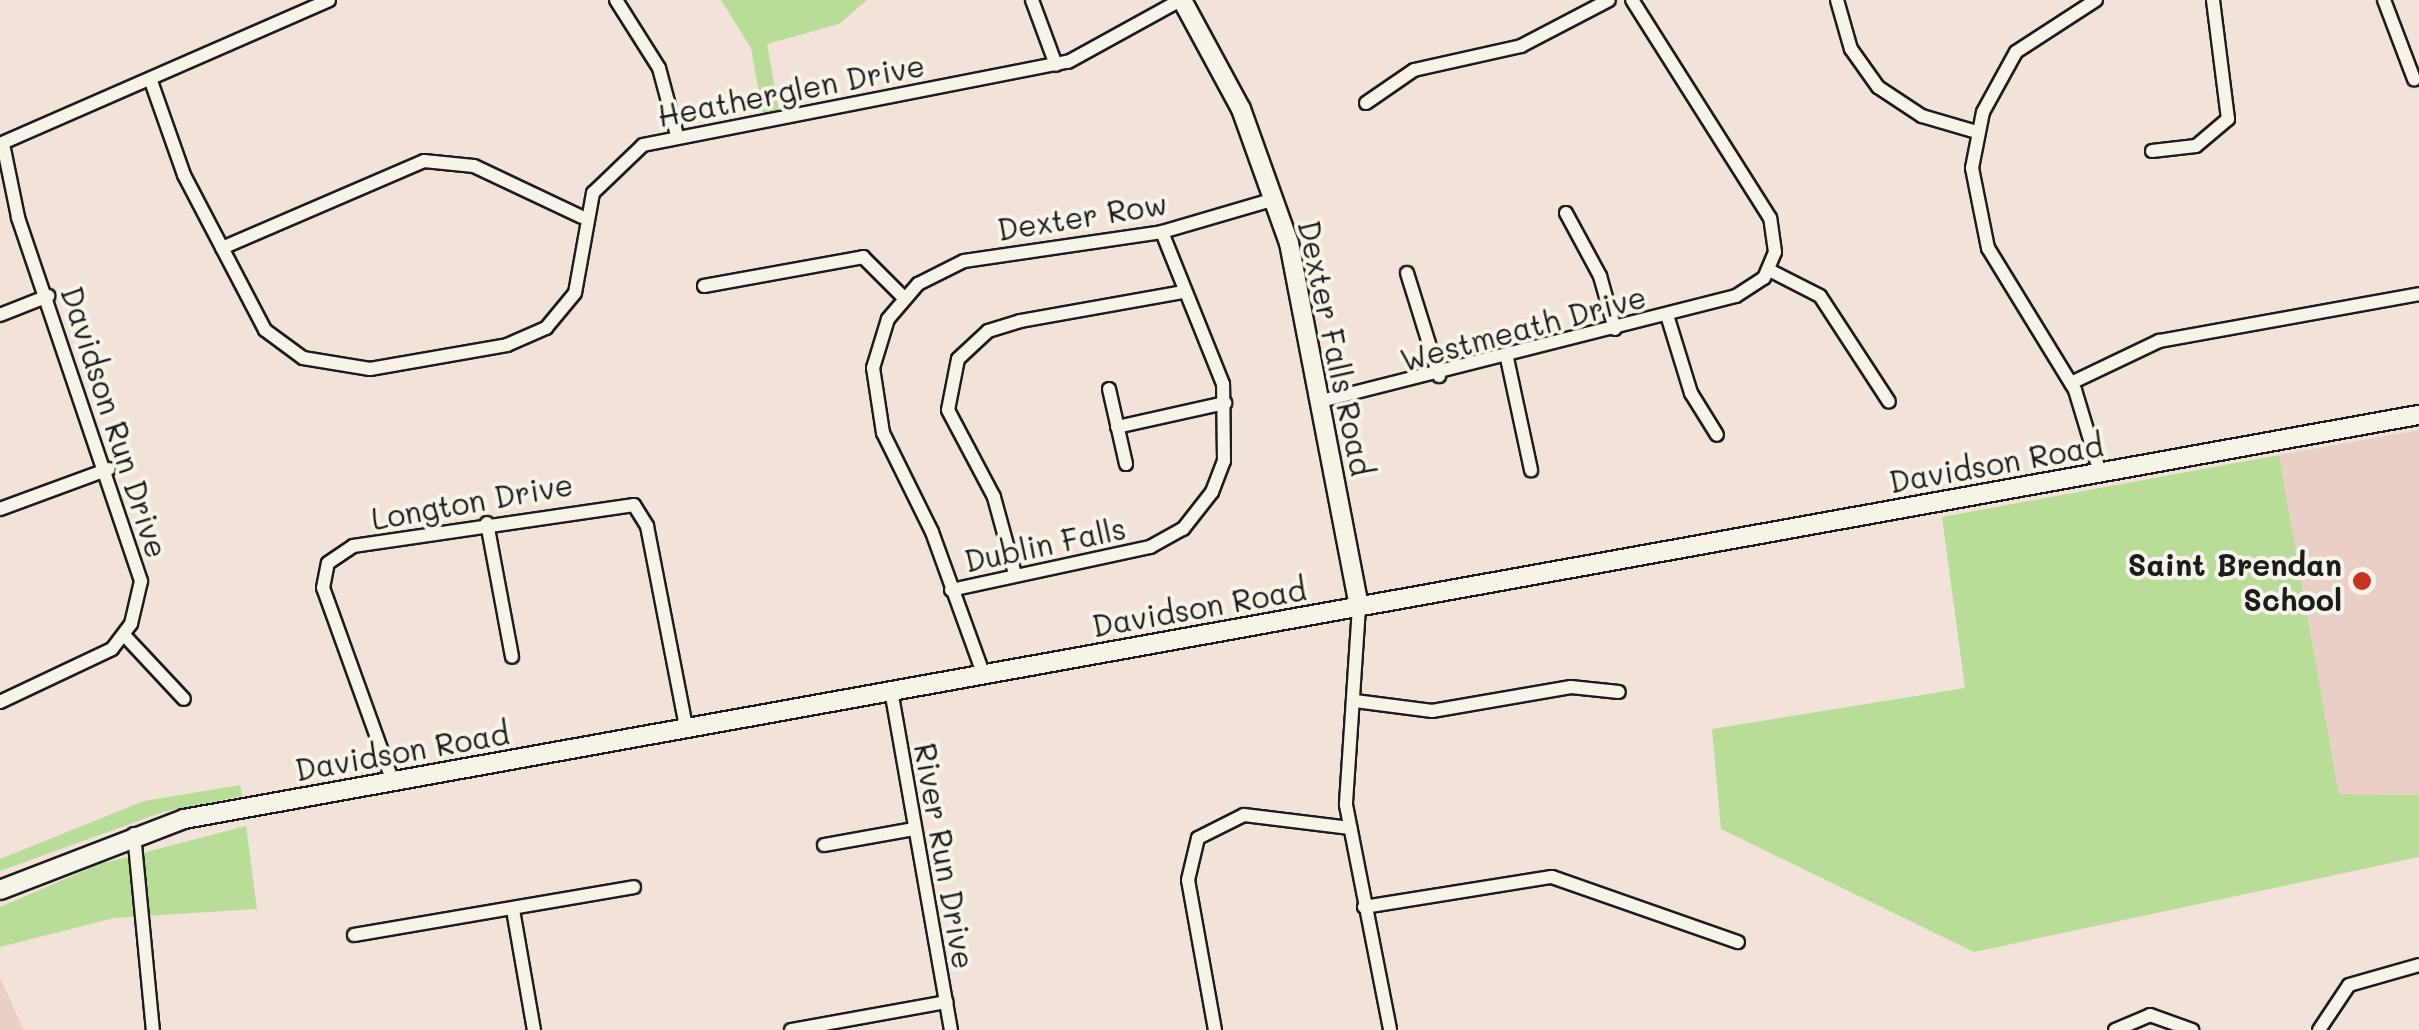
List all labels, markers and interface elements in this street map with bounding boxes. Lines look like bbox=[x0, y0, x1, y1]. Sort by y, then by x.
street label: Heatherglen Drive bbox=[654, 46, 928, 134]
street label: Dexter Row bbox=[995, 185, 1169, 247]
street label: Dexter Falls Road bbox=[1291, 217, 1381, 479]
street label: Westmeath Drive bbox=[1396, 278, 1650, 378]
street label: Davidson Run Drive bbox=[54, 282, 176, 562]
street label: Davidson Road bbox=[1886, 426, 2106, 500]
street label: Longton Drive bbox=[368, 466, 576, 536]
street label: Dublin Falls bbox=[961, 509, 1129, 579]
place label: Saint Brendan School bbox=[2128, 546, 2342, 616]
street label: Davidson Road bbox=[1089, 570, 1309, 644]
marker: Saint Brendan School bbox=[2351, 570, 2373, 592]
street label: Davidson Road bbox=[292, 714, 512, 788]
street label: River Run Drive bbox=[907, 740, 983, 972]

